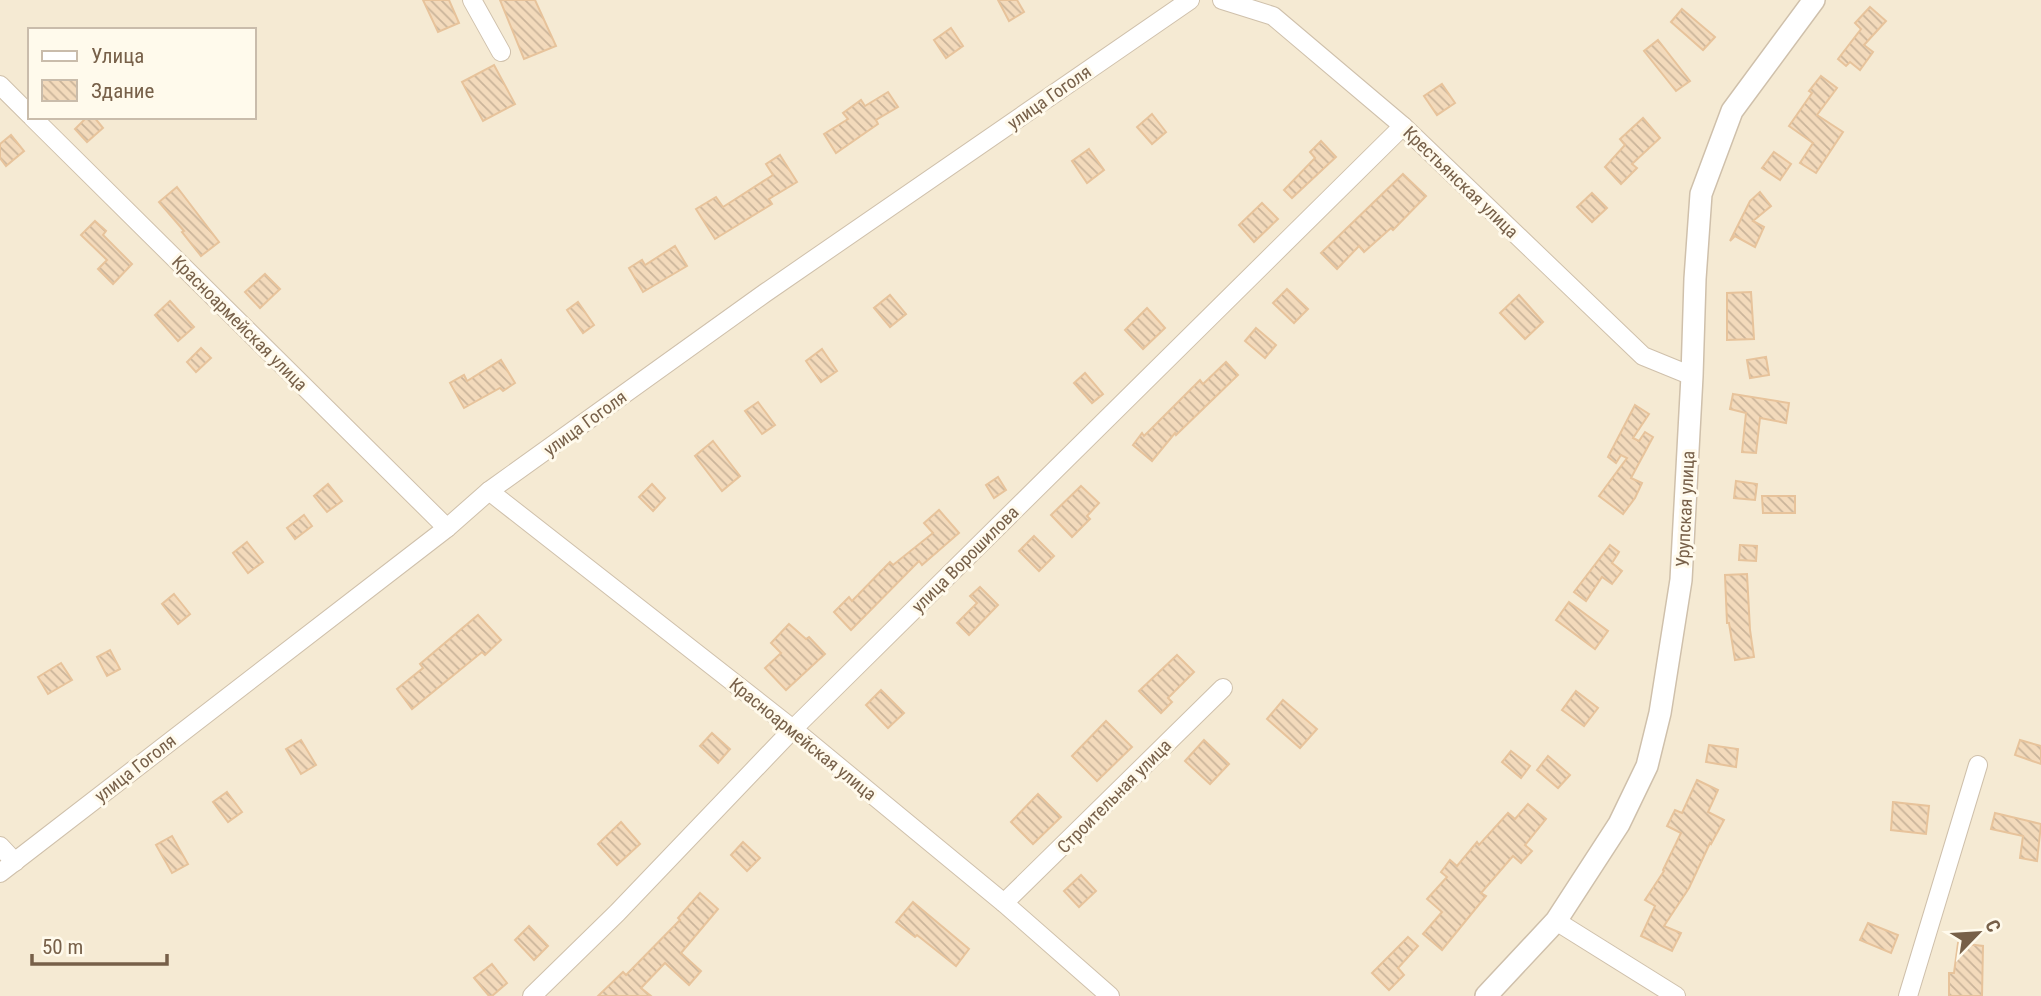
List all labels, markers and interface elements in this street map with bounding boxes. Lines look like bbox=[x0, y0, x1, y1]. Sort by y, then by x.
legend bbox=[28, 28, 256, 119]
text: Улица bbox=[91, 44, 144, 68]
street label: улица Гоголя bbox=[1003, 61, 1095, 133]
text: Здание bbox=[91, 79, 155, 103]
street label: Крестьянская улица bbox=[1399, 122, 1523, 242]
street label: Красноармейская улица bbox=[168, 251, 312, 395]
street label: улица Гоголя bbox=[540, 386, 630, 460]
street label: Урупская улица bbox=[1671, 450, 1699, 568]
street label: улица Ворошилова bbox=[907, 501, 1023, 617]
street label: Красноармейская улица bbox=[725, 673, 881, 805]
street label: улица Гоголя bbox=[90, 730, 180, 806]
street label: Строительная улица bbox=[1053, 735, 1175, 857]
north arrow bbox=[1943, 898, 2013, 968]
text: С bbox=[1980, 916, 2006, 936]
scale bar bbox=[32, 922, 166, 966]
text: 50 m bbox=[42, 935, 83, 959]

